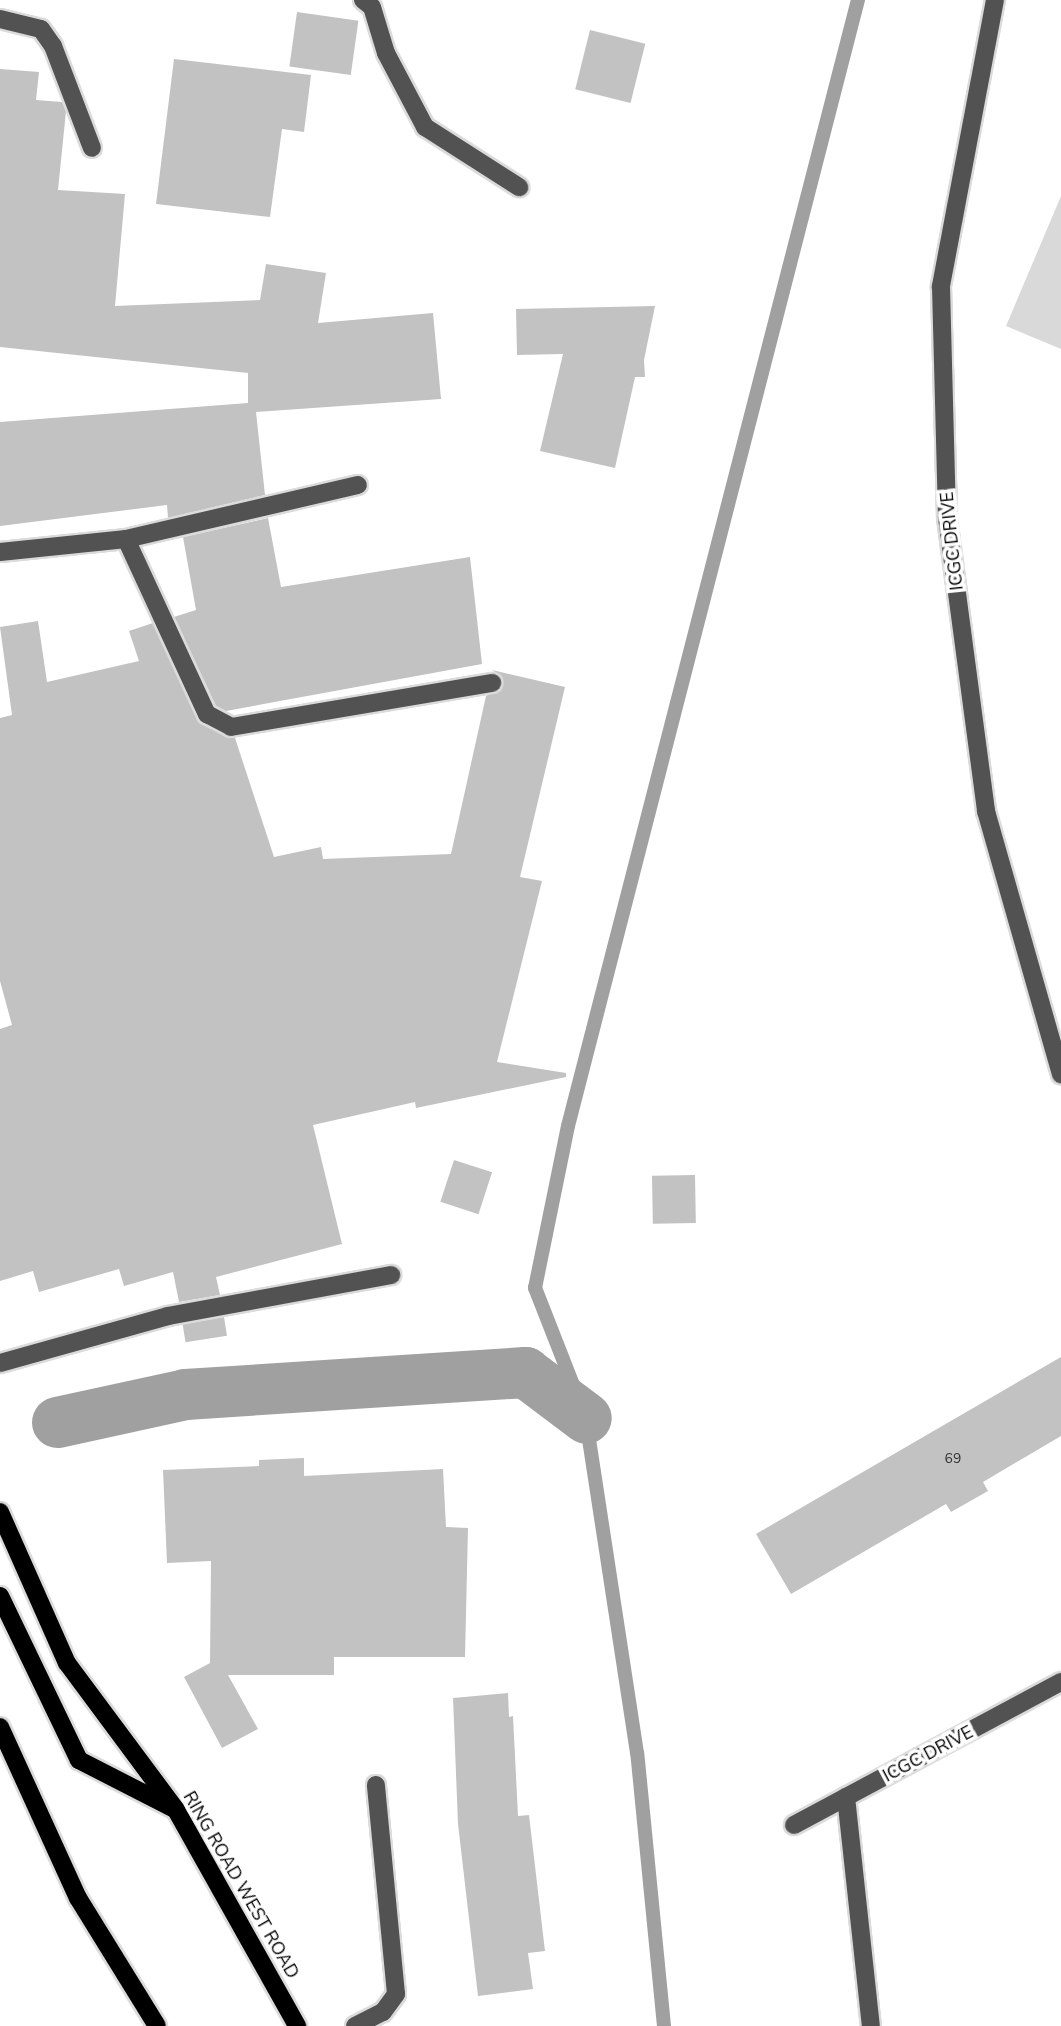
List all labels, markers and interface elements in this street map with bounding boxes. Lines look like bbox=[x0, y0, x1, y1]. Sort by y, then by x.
street label: ICGC DRIVE bbox=[936, 491, 968, 591]
house number: 69 bbox=[945, 1451, 961, 1467]
street label: ICGC DRIVE bbox=[879, 1721, 977, 1787]
street label: RING ROAD WEST ROAD bbox=[178, 1787, 304, 1983]

